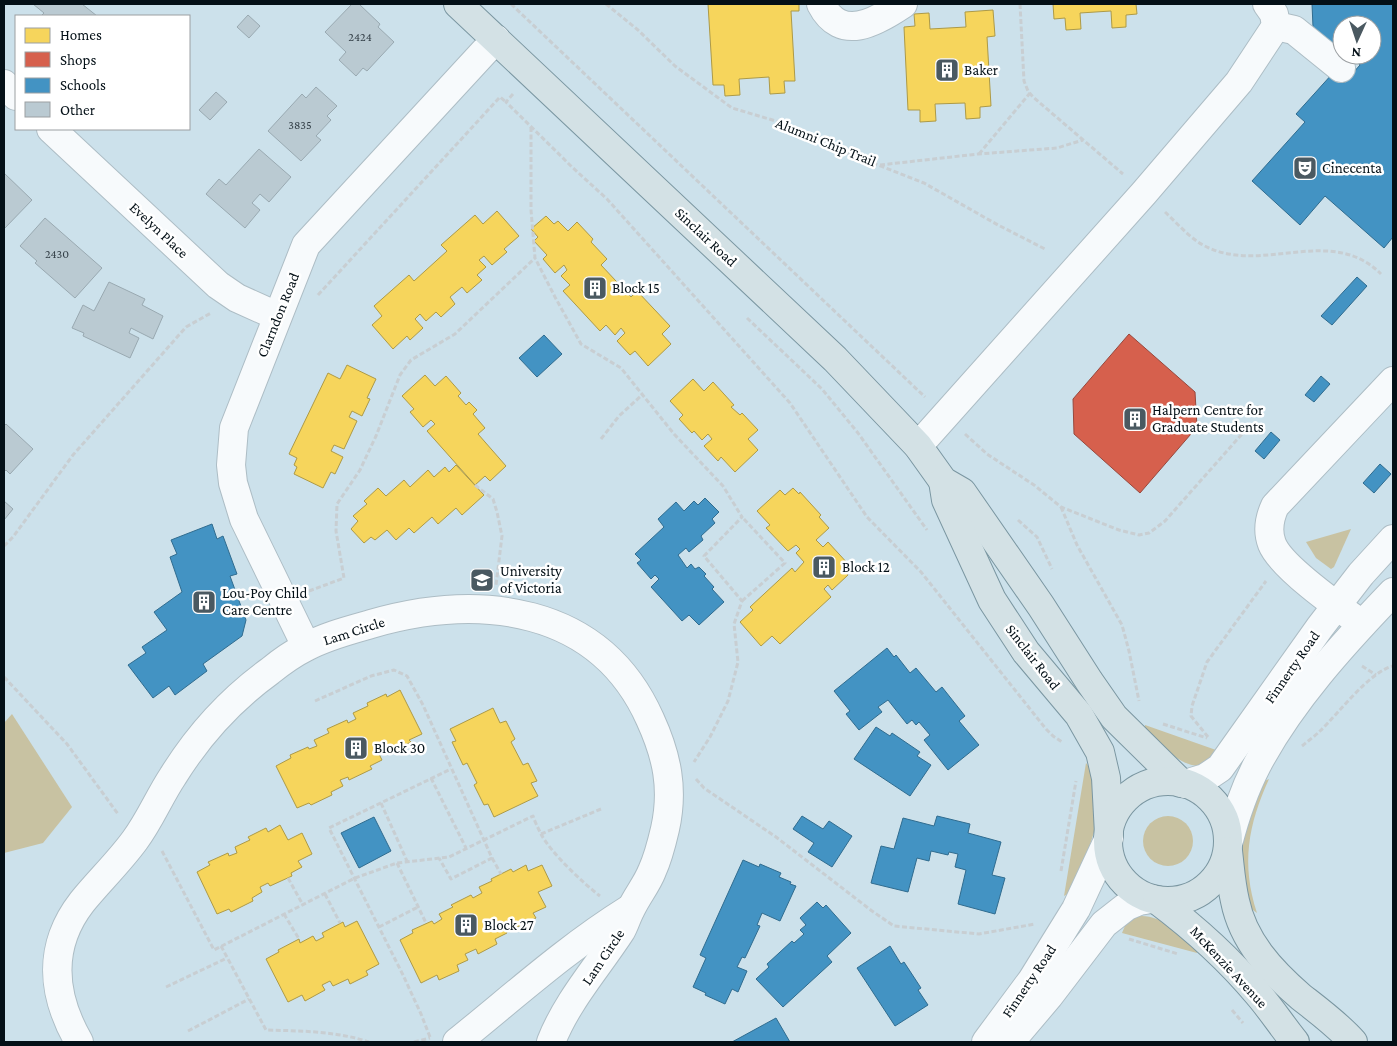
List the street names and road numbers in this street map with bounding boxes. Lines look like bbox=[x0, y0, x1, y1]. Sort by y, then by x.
street label: Alumni Chip Trail bbox=[773, 115, 879, 170]
street label: Evelyn Place bbox=[126, 199, 192, 262]
street label: Sinclair Road bbox=[672, 204, 740, 270]
street label: Clarndon Road bbox=[254, 270, 302, 360]
street label: Lam Circle bbox=[321, 613, 387, 648]
street label: Sinclair Road bbox=[1003, 621, 1064, 693]
street label: Finnerty Road bbox=[1261, 628, 1324, 707]
street label: McKenzie Avenue bbox=[1187, 923, 1271, 1011]
street label: Lam Circle bbox=[579, 926, 628, 988]
street label: Finnerty Road bbox=[999, 942, 1060, 1021]

